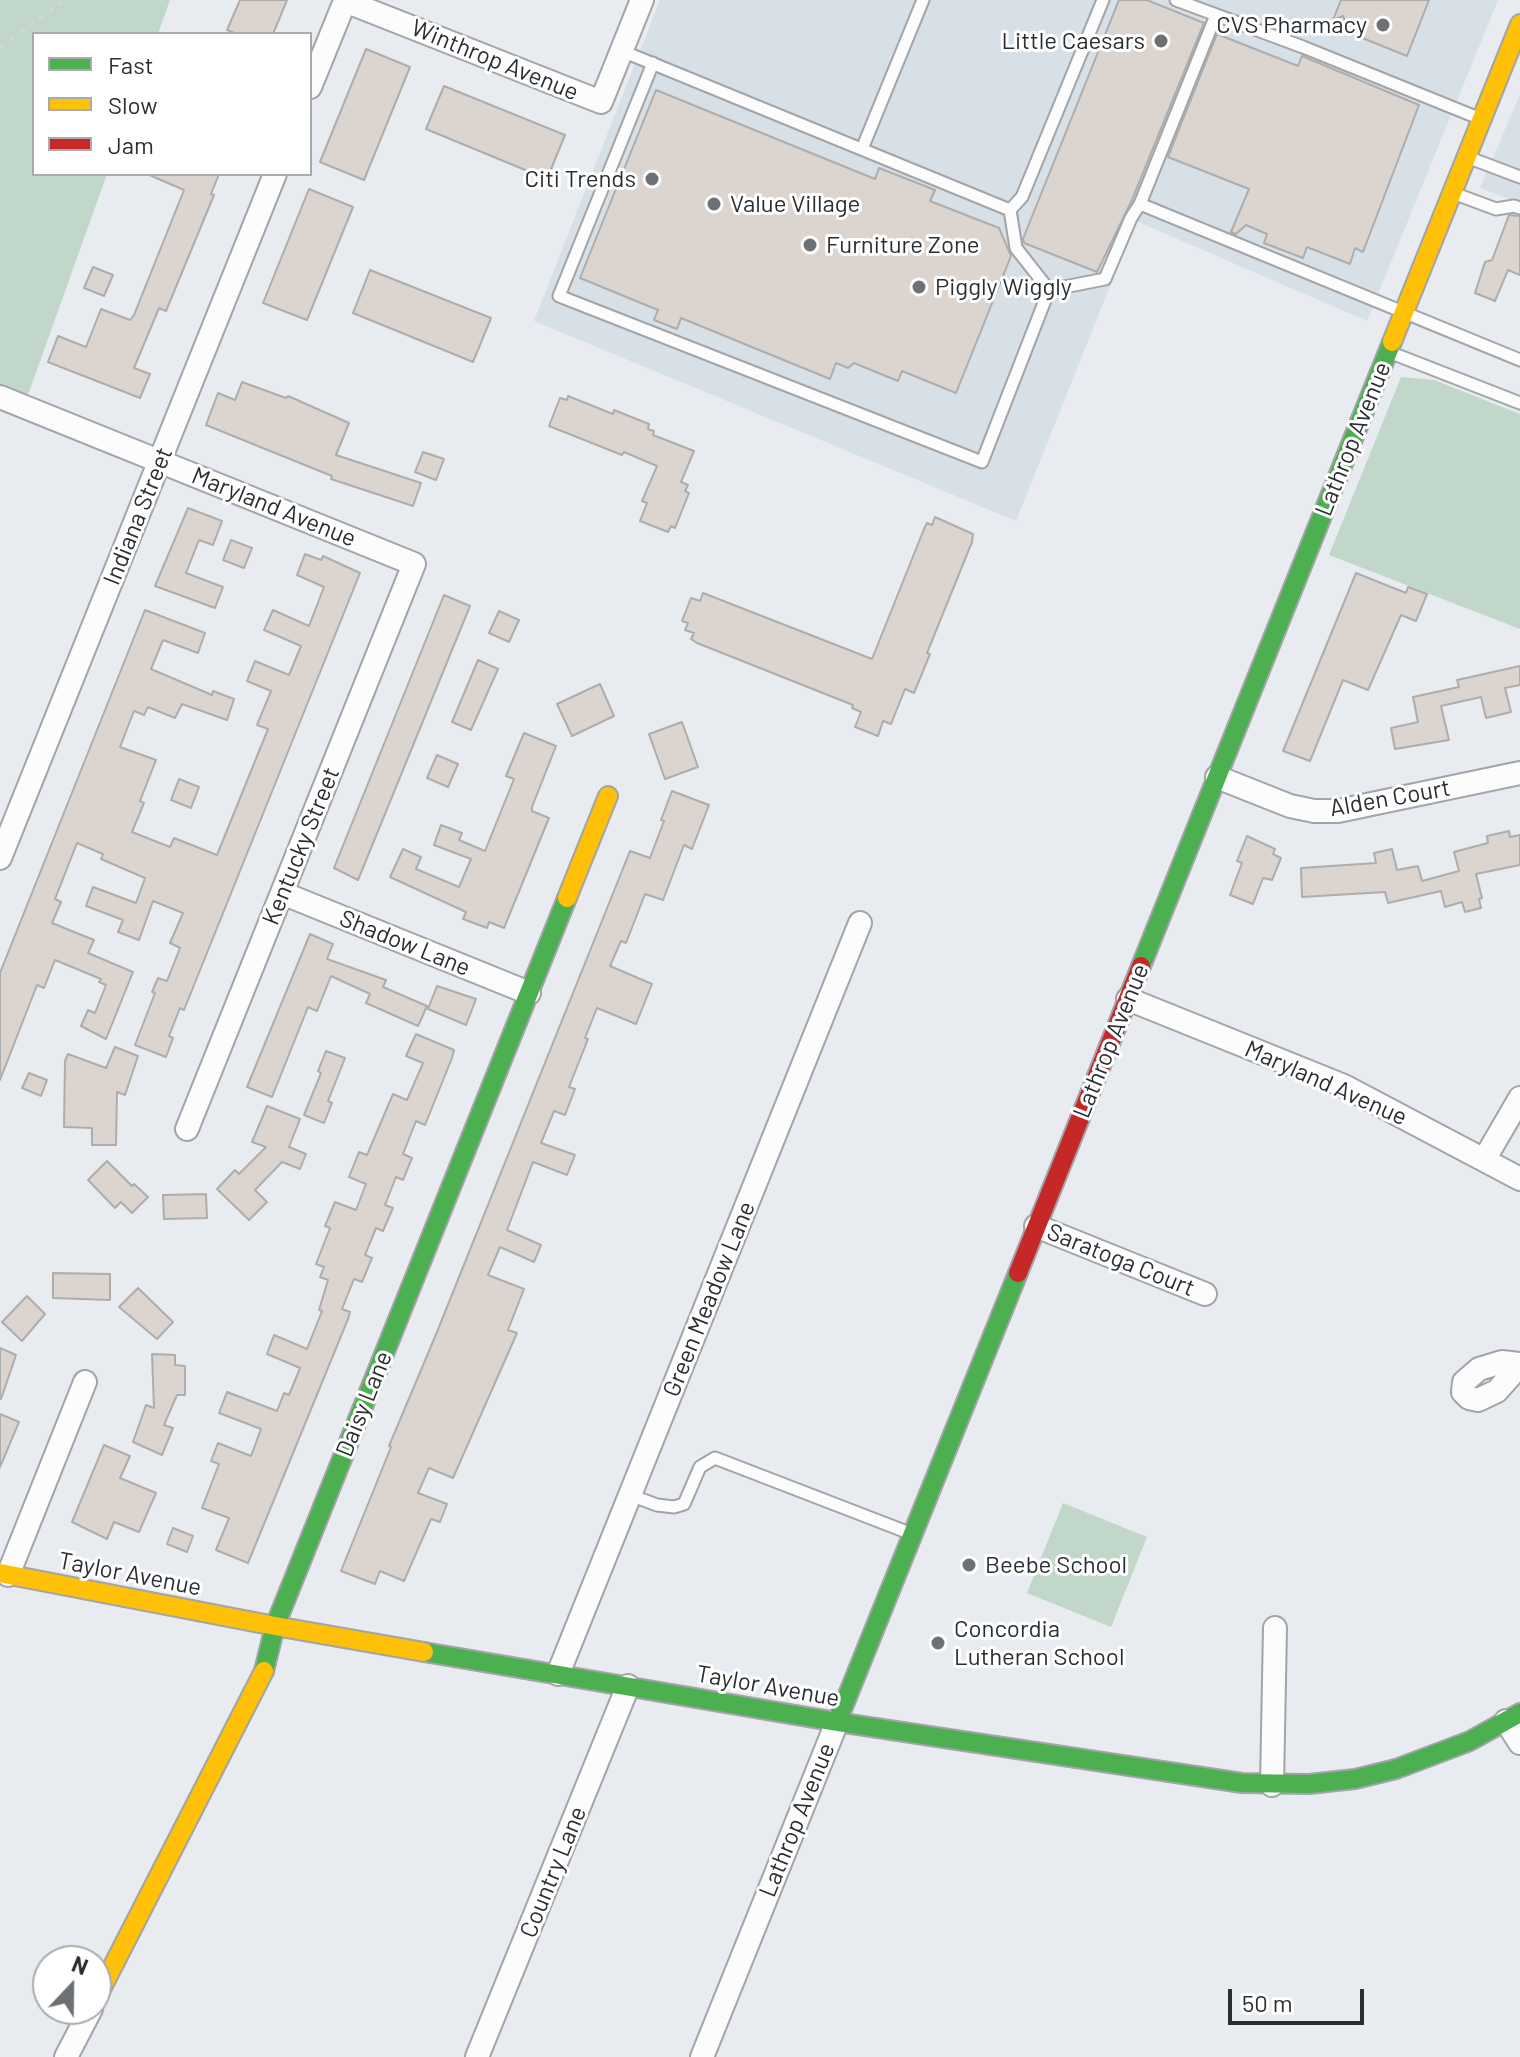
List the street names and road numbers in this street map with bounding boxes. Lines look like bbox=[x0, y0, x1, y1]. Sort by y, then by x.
street label: Winthrop Avenue bbox=[407, 13, 583, 107]
street label: Lathrop Avenue bbox=[1309, 358, 1397, 520]
street label: Indiana Street bbox=[97, 443, 179, 589]
street label: Maryland Avenue bbox=[188, 461, 360, 553]
street label: Kentucky Street bbox=[256, 763, 346, 929]
street label: Alden Court bbox=[1327, 773, 1453, 823]
street label: Shadow Lane bbox=[335, 904, 475, 982]
street label: Lathrop Avenue bbox=[1067, 960, 1155, 1122]
street label: Maryland Avenue bbox=[1240, 1034, 1412, 1132]
street label: Green Meadow Lane bbox=[657, 1197, 761, 1401]
street label: Saratoga Court bbox=[1043, 1217, 1199, 1303]
street label: Daisy Lane bbox=[330, 1347, 398, 1461]
street label: Taylor Avenue bbox=[56, 1546, 204, 1602]
street label: Taylor Avenue bbox=[694, 1659, 842, 1713]
street label: Lathrop Avenue bbox=[753, 1739, 841, 1901]
street label: Country Lane bbox=[514, 1802, 592, 1942]

